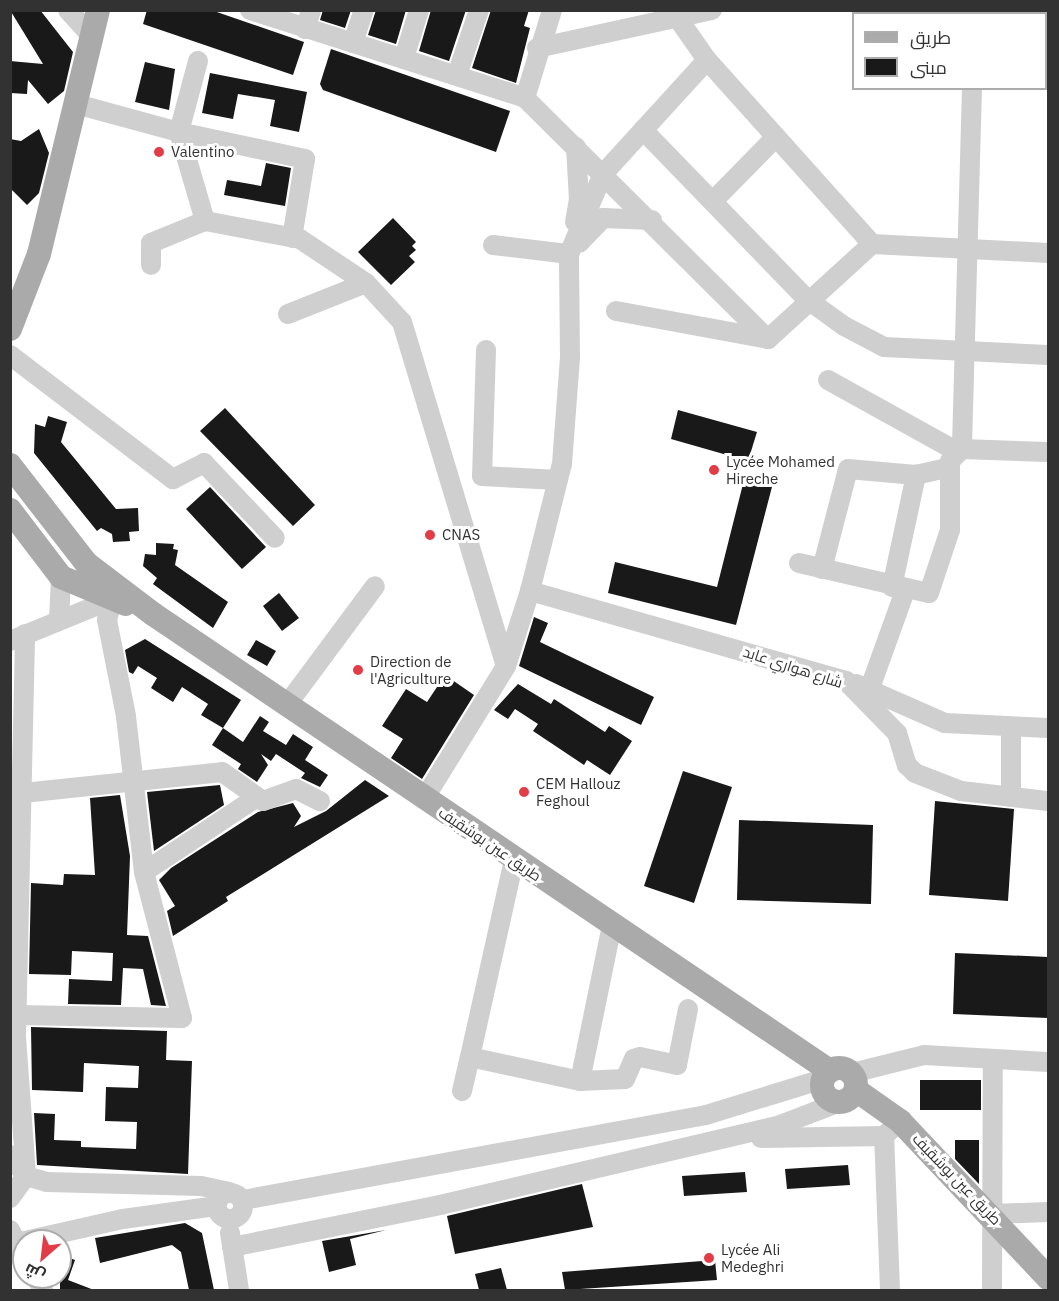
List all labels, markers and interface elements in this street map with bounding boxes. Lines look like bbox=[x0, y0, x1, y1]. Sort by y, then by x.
legend bbox=[852, 12, 1047, 90]
text: طريق bbox=[910, 26, 951, 49]
text: مبنى bbox=[910, 56, 947, 79]
place label: Valentino bbox=[171, 143, 234, 161]
marker: Valentino bbox=[152, 145, 166, 159]
place label: Lycée Mohamed Hireche bbox=[726, 452, 835, 487]
marker: Lycée Mohamed Hireche bbox=[707, 463, 721, 477]
place label: CNAS bbox=[442, 526, 480, 544]
marker: CNAS bbox=[423, 528, 437, 542]
street label: شارع هواري عابد bbox=[741, 642, 845, 692]
place label: Direction de l'Agriculture bbox=[370, 652, 451, 687]
marker: Direction de l'Agriculture bbox=[351, 663, 365, 677]
place label: CEM Hallouz Feghoul bbox=[536, 774, 620, 809]
marker: CEM Hallouz Feghoul bbox=[517, 785, 531, 799]
street label: طريق عين بوشقيف bbox=[435, 803, 545, 885]
street label: طريق عين بوشقيف bbox=[909, 1130, 1005, 1228]
north arrow bbox=[12, 1229, 72, 1289]
place label: Lycée Ali Medeghri bbox=[721, 1240, 784, 1275]
marker: Lycée Ali Medeghri bbox=[702, 1251, 716, 1265]
text: ش bbox=[21, 1259, 48, 1287]

